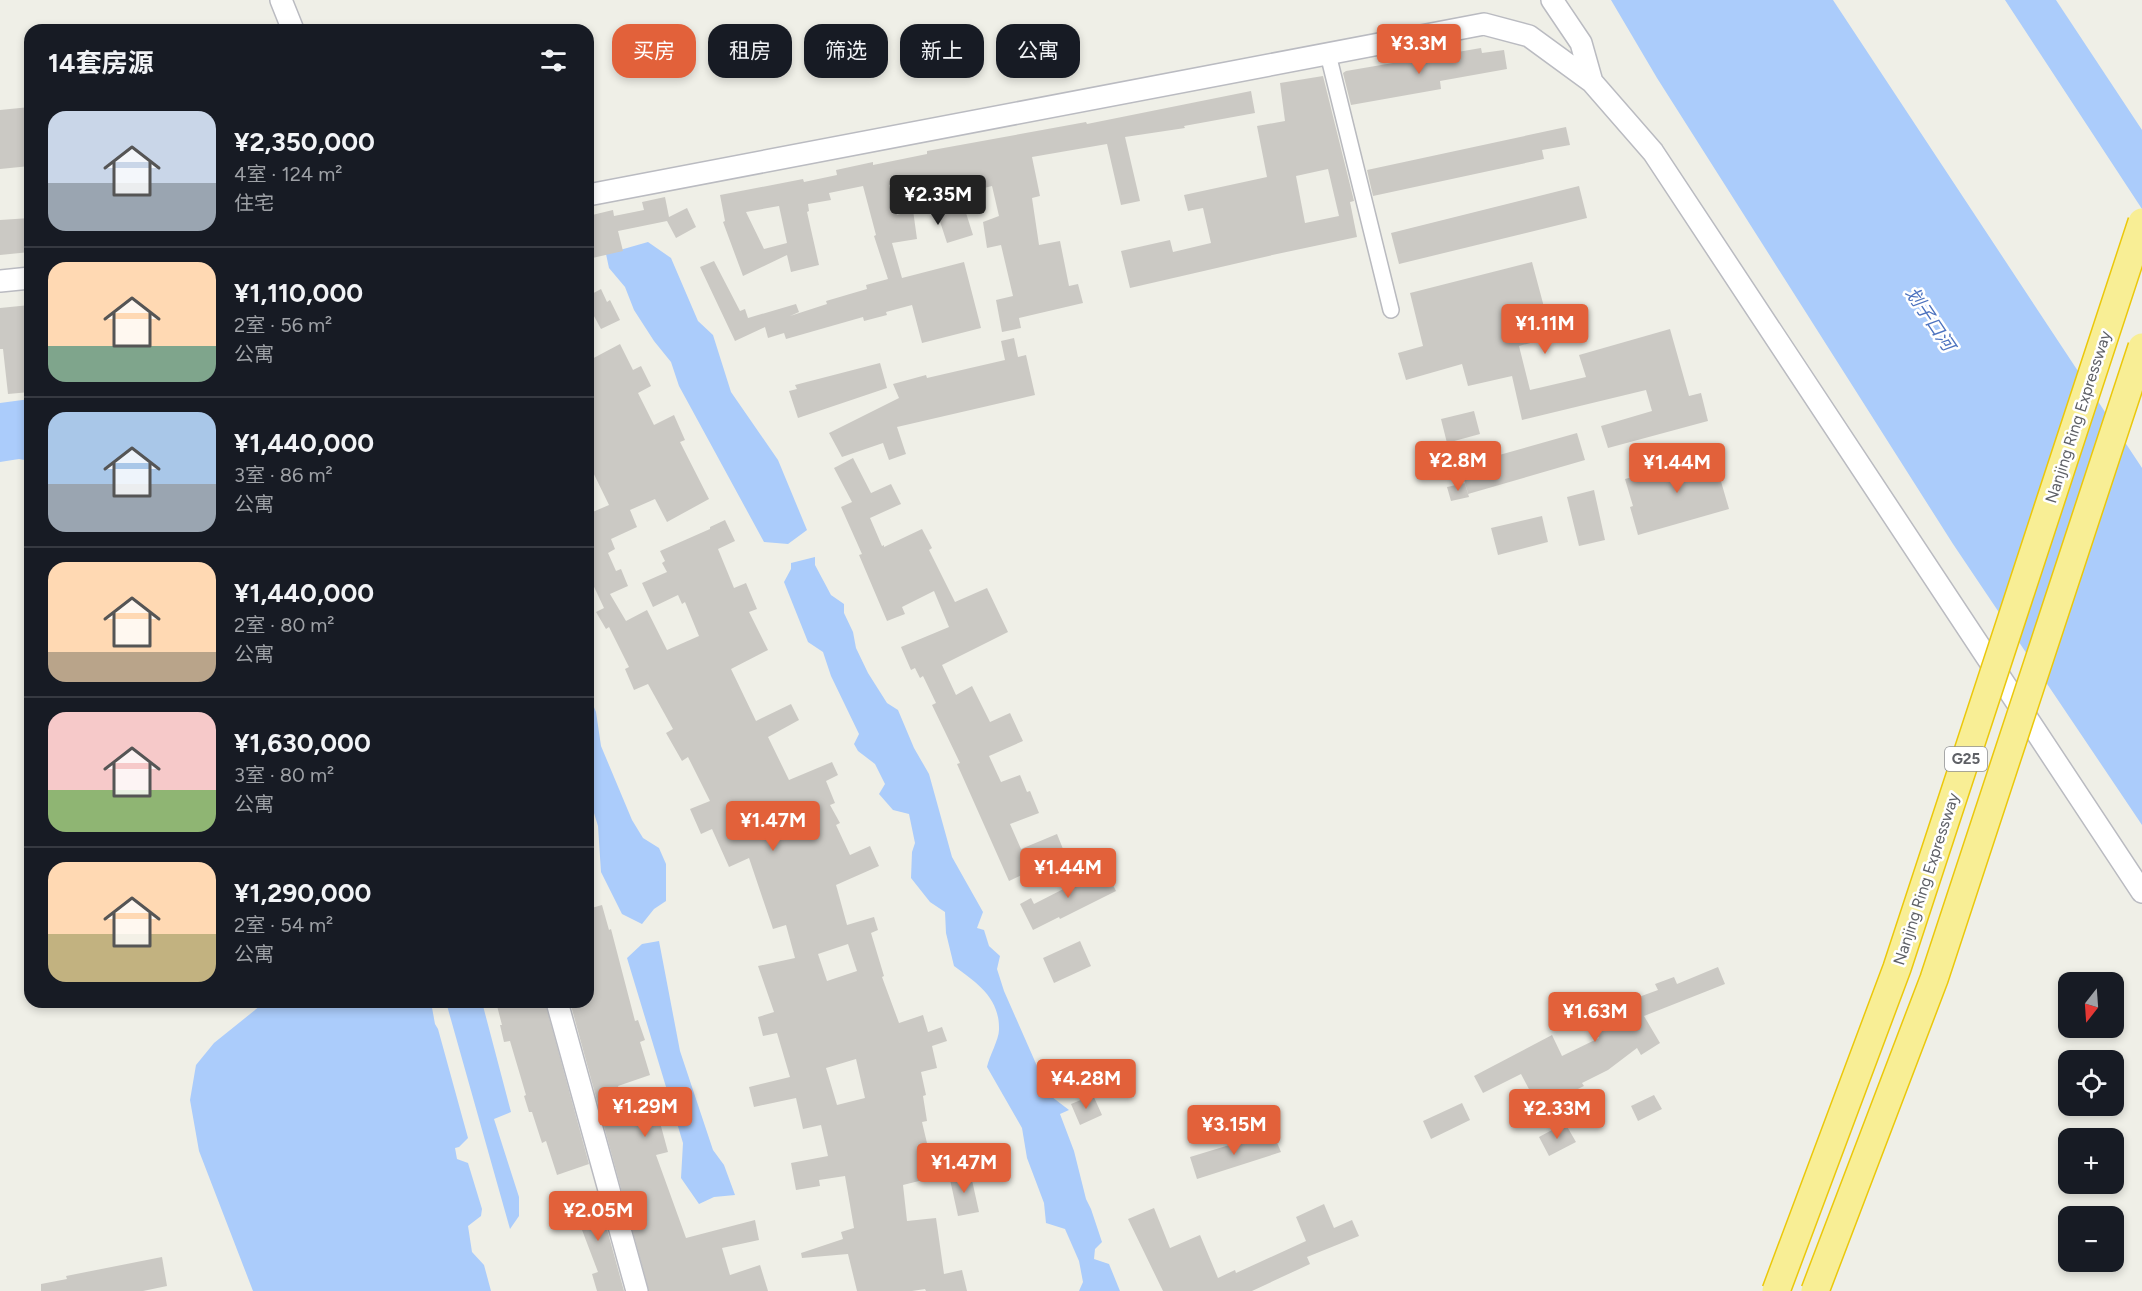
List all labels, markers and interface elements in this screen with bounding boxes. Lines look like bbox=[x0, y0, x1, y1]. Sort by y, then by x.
chip: 买房 bbox=[612, 24, 696, 78]
chip: 租房 bbox=[708, 24, 792, 78]
chip: 筛选 bbox=[804, 24, 888, 78]
chip: 新上 bbox=[900, 24, 984, 78]
chip: 公寓 bbox=[996, 24, 1080, 78]
pin: ¥3.3M bbox=[1377, 24, 1461, 75]
text: ¥3.3M bbox=[1391, 31, 1447, 55]
icon: filters bbox=[537, 44, 570, 77]
text: 14套房源 bbox=[48, 47, 153, 79]
text: ¥2,350,000 bbox=[234, 126, 375, 158]
icon: home bbox=[96, 135, 168, 207]
text: 4室 · 124 m² bbox=[234, 162, 342, 186]
pin: ¥2.35M bbox=[889, 175, 987, 226]
text: ¥2.35M bbox=[904, 182, 972, 206]
text: 住宅 bbox=[234, 191, 274, 215]
text: ¥1,110,000 bbox=[234, 277, 363, 309]
water label: 划子口河 bbox=[1901, 283, 1961, 357]
icon: home bbox=[96, 286, 168, 358]
pin: ¥1.11M bbox=[1496, 304, 1594, 355]
text: ¥1.11M bbox=[1515, 311, 1575, 335]
text: 2室 · 56 m² bbox=[234, 313, 332, 337]
street label: Nanjing Ring Expressway bbox=[2041, 328, 2115, 506]
text: 公寓 bbox=[234, 342, 274, 366]
text: ¥1,440,000 bbox=[234, 427, 374, 459]
icon: home bbox=[96, 436, 168, 508]
pin: ¥2.8M bbox=[1416, 441, 1500, 492]
pin: ¥1.44M bbox=[1628, 443, 1726, 494]
text: ¥2.8M bbox=[1429, 448, 1487, 472]
text: ¥1.44M bbox=[1643, 450, 1711, 474]
text: 3室 · 86 m² bbox=[234, 463, 333, 487]
text: 公寓 bbox=[234, 492, 274, 516]
text: ¥1,440,000 bbox=[234, 577, 374, 609]
icon: home bbox=[96, 586, 168, 658]
text: 2室 · 80 m² bbox=[234, 613, 334, 637]
text: 公寓 bbox=[234, 642, 274, 666]
text: ¥1,630,000 bbox=[234, 727, 371, 759]
icon: home bbox=[96, 736, 168, 808]
road number: G25 bbox=[1945, 747, 1987, 771]
text: 3室 · 80 m² bbox=[234, 763, 334, 787]
street label: Nanjing Ring Expressway bbox=[1889, 790, 1963, 968]
text: 公寓 bbox=[234, 792, 274, 816]
pin: ¥1.47M bbox=[724, 801, 822, 852]
text: ¥1.47M bbox=[740, 808, 806, 832]
pin: ¥1.44M bbox=[1019, 848, 1117, 899]
text: ¥1.44M bbox=[1034, 855, 1102, 879]
text: ¥1,290,000 bbox=[234, 877, 371, 909]
icon: home bbox=[96, 886, 168, 958]
text: 2室 · 54 m² bbox=[234, 913, 333, 937]
text: 公寓 bbox=[234, 942, 274, 966]
north arrow bbox=[2058, 972, 2124, 1038]
map controls bbox=[2058, 972, 2124, 1272]
pin: ¥1.63M bbox=[1546, 992, 1644, 1043]
text: ¥1.63M bbox=[1562, 999, 1628, 1023]
button: locate bbox=[2058, 1050, 2124, 1116]
pin: ¥4.28M bbox=[1037, 1059, 1135, 1110]
text: ¥4.28M bbox=[1051, 1066, 1121, 1090]
pin: ¥1.29M bbox=[596, 1087, 694, 1138]
pin: ¥2.33M bbox=[1508, 1089, 1606, 1140]
text: ¥1.29M bbox=[612, 1094, 678, 1118]
text: ¥2.33M bbox=[1523, 1096, 1591, 1120]
pin: ¥3.15M bbox=[1185, 1105, 1283, 1156]
text: ¥3.15M bbox=[1201, 1112, 1267, 1136]
button: + bbox=[2058, 1128, 2124, 1194]
pin: ¥1.47M bbox=[915, 1143, 1013, 1194]
text: ¥1.47M bbox=[931, 1150, 997, 1174]
pin: ¥2.05M bbox=[549, 1191, 647, 1242]
text: ¥2.05M bbox=[563, 1198, 633, 1222]
button: − bbox=[2058, 1206, 2124, 1272]

